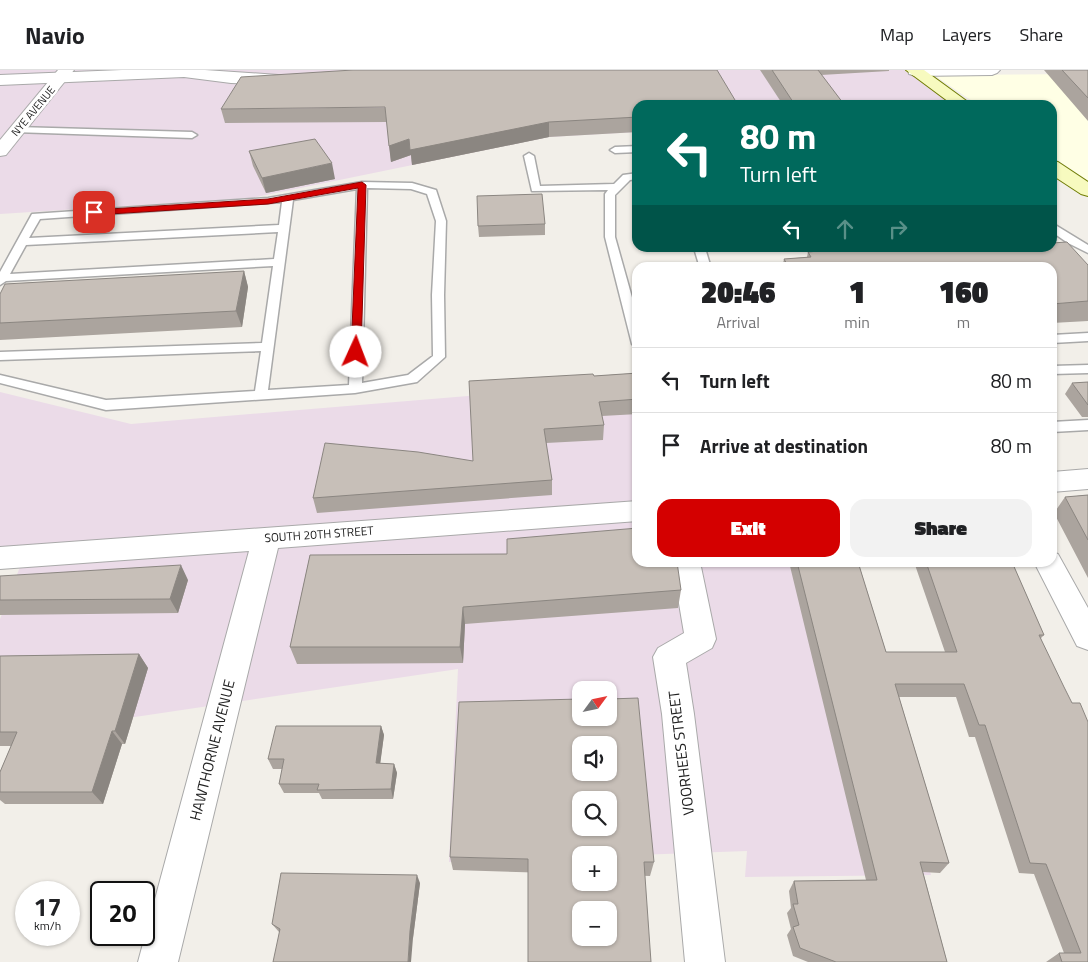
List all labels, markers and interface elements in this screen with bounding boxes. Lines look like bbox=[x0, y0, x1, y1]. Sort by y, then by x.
text: Navio bbox=[25, 17, 85, 53]
text: Map bbox=[880, 21, 914, 48]
text: Layers bbox=[942, 21, 991, 48]
text: Share bbox=[1019, 21, 1063, 48]
street label: NYE AVENUE bbox=[7, 82, 59, 140]
text: 80 m bbox=[740, 109, 816, 163]
icon: left bbox=[657, 120, 722, 185]
text: Turn left bbox=[740, 157, 817, 191]
pin bbox=[73, 191, 115, 233]
icon: arrive bbox=[80, 198, 108, 226]
icon: left bbox=[778, 215, 806, 243]
icon: ahead bbox=[831, 215, 859, 243]
icon: right bbox=[884, 215, 912, 243]
text: 20:46 bbox=[701, 269, 775, 315]
text: 1 bbox=[849, 269, 865, 315]
text: 160 bbox=[939, 269, 988, 315]
text: Arrival bbox=[716, 310, 760, 334]
text: min bbox=[844, 310, 870, 334]
text: m bbox=[957, 310, 970, 334]
position arrow bbox=[329, 325, 381, 377]
icon: left bbox=[657, 366, 685, 394]
text: Turn left bbox=[700, 366, 770, 395]
text: 80 m bbox=[991, 366, 1032, 395]
icon: arrive bbox=[657, 431, 685, 459]
text: Arrive at destination bbox=[700, 431, 868, 460]
text: 80 m bbox=[991, 431, 1032, 460]
button: Exit bbox=[657, 499, 840, 557]
button: Share bbox=[850, 499, 1032, 557]
street label: SOUTH 20TH STREET bbox=[264, 521, 375, 547]
street label: HAWTHORNE AVENUE bbox=[183, 677, 241, 823]
north arrow bbox=[572, 681, 618, 726]
map controls bbox=[572, 681, 617, 946]
street label: VOORHEES STREET bbox=[662, 689, 700, 817]
button: sound bbox=[572, 736, 617, 781]
button: search bbox=[572, 791, 617, 836]
button: + bbox=[572, 846, 617, 891]
speed limit sign: 20 bbox=[90, 881, 155, 946]
text: 17 bbox=[33, 888, 62, 926]
button: − bbox=[572, 901, 617, 946]
text: km/h bbox=[34, 916, 61, 935]

